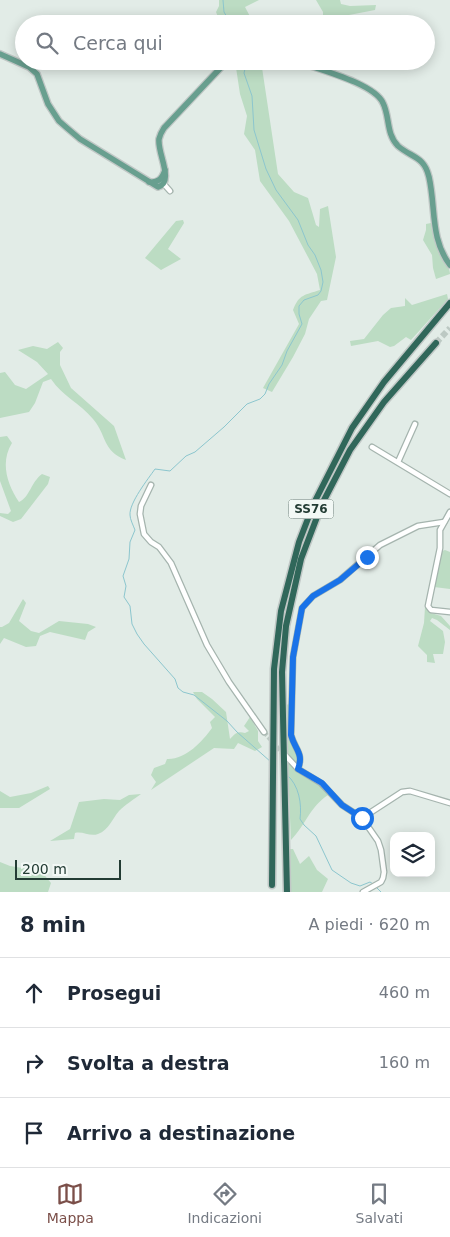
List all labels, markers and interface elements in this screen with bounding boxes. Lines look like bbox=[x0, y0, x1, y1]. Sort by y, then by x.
search box bbox=[15, 15, 435, 70]
icon: search bbox=[33, 29, 61, 57]
text: Cerca qui bbox=[73, 32, 163, 54]
road number: SS76 bbox=[288, 499, 334, 518]
route end bbox=[356, 546, 379, 569]
route start bbox=[351, 807, 374, 830]
map controls bbox=[390, 832, 435, 877]
button: layers bbox=[390, 832, 435, 877]
scale bar bbox=[15, 857, 121, 880]
text: 200 m bbox=[22, 861, 67, 877]
text: 8 min bbox=[20, 913, 86, 937]
text: A piedi · 620 m bbox=[308, 915, 430, 934]
icon: ahead bbox=[20, 979, 48, 1007]
text: Prosegui bbox=[67, 982, 161, 1004]
text: 460 m bbox=[379, 983, 430, 1002]
icon: right bbox=[20, 1049, 48, 1077]
text: Svolta a destra bbox=[67, 1052, 230, 1074]
text: 160 m bbox=[379, 1053, 430, 1072]
icon: arrive bbox=[20, 1119, 48, 1147]
text: Arrivo a destinazione bbox=[67, 1122, 295, 1144]
tab: Mappa bbox=[47, 1180, 94, 1226]
tab: Indicazioni bbox=[187, 1180, 262, 1226]
tab: Salvati bbox=[356, 1180, 403, 1226]

